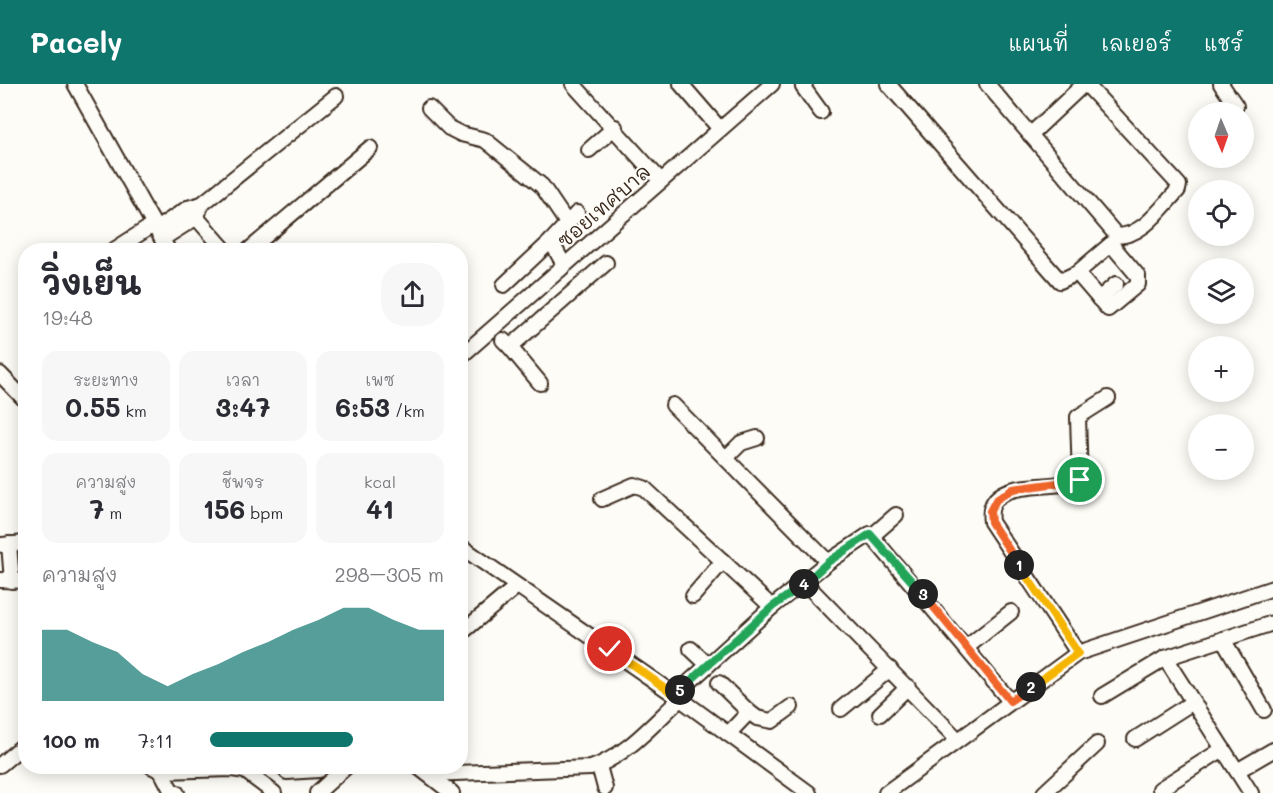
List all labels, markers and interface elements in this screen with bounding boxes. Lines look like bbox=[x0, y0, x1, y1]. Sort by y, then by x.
text: Pacely bbox=[30, 24, 122, 60]
text: แผนที่ bbox=[1009, 29, 1068, 56]
text: เลเยอร์ bbox=[1101, 29, 1171, 56]
text: แชร์ bbox=[1204, 29, 1243, 56]
north arrow bbox=[1188, 102, 1254, 168]
map controls bbox=[1188, 102, 1254, 480]
street label: ซอยเทศบาล bbox=[551, 158, 655, 253]
button: locate bbox=[1188, 180, 1254, 246]
button: layers bbox=[1188, 258, 1254, 324]
text: วิ่งเย็น bbox=[42, 260, 141, 303]
button: share bbox=[381, 263, 444, 326]
text: 19:48 bbox=[42, 304, 93, 330]
button: + bbox=[1188, 336, 1254, 402]
text: ระยะทาง bbox=[74, 369, 138, 390]
text: เวลา bbox=[226, 369, 260, 390]
text: เพซ bbox=[366, 369, 394, 390]
text: 0.55 bbox=[65, 390, 120, 424]
text: 3:47 bbox=[216, 390, 270, 424]
text: 6:53 bbox=[335, 390, 390, 424]
text: km bbox=[120, 400, 147, 421]
text: /km bbox=[390, 400, 425, 421]
button: − bbox=[1188, 414, 1254, 480]
pin bbox=[1054, 454, 1105, 505]
icon: arrive bbox=[1063, 463, 1096, 496]
text: ความสูง bbox=[76, 471, 136, 492]
text: ชีพจร bbox=[222, 471, 264, 492]
text: kcal bbox=[364, 471, 396, 492]
text: 7 bbox=[90, 492, 104, 526]
text: 156 bbox=[203, 492, 245, 526]
text: 41 bbox=[366, 492, 394, 526]
text: m bbox=[104, 502, 122, 523]
text: bpm bbox=[245, 502, 283, 523]
pin: 1 bbox=[1004, 550, 1034, 580]
text: 1 bbox=[1015, 554, 1023, 575]
text: ความสูง bbox=[42, 561, 117, 587]
text: 298–305 m bbox=[335, 561, 444, 587]
pin: 4 bbox=[789, 569, 819, 599]
text: 4 bbox=[799, 573, 809, 594]
pin: 3 bbox=[908, 579, 938, 609]
text: 3 bbox=[918, 583, 928, 604]
pin bbox=[584, 623, 635, 674]
icon: check bbox=[593, 632, 626, 665]
pin: 2 bbox=[1016, 672, 1046, 702]
pin: 5 bbox=[665, 675, 695, 705]
text: 2 bbox=[1027, 676, 1035, 697]
text: 5 bbox=[675, 679, 685, 700]
text: 100 m bbox=[42, 727, 100, 753]
text: 7:11 bbox=[138, 727, 173, 753]

